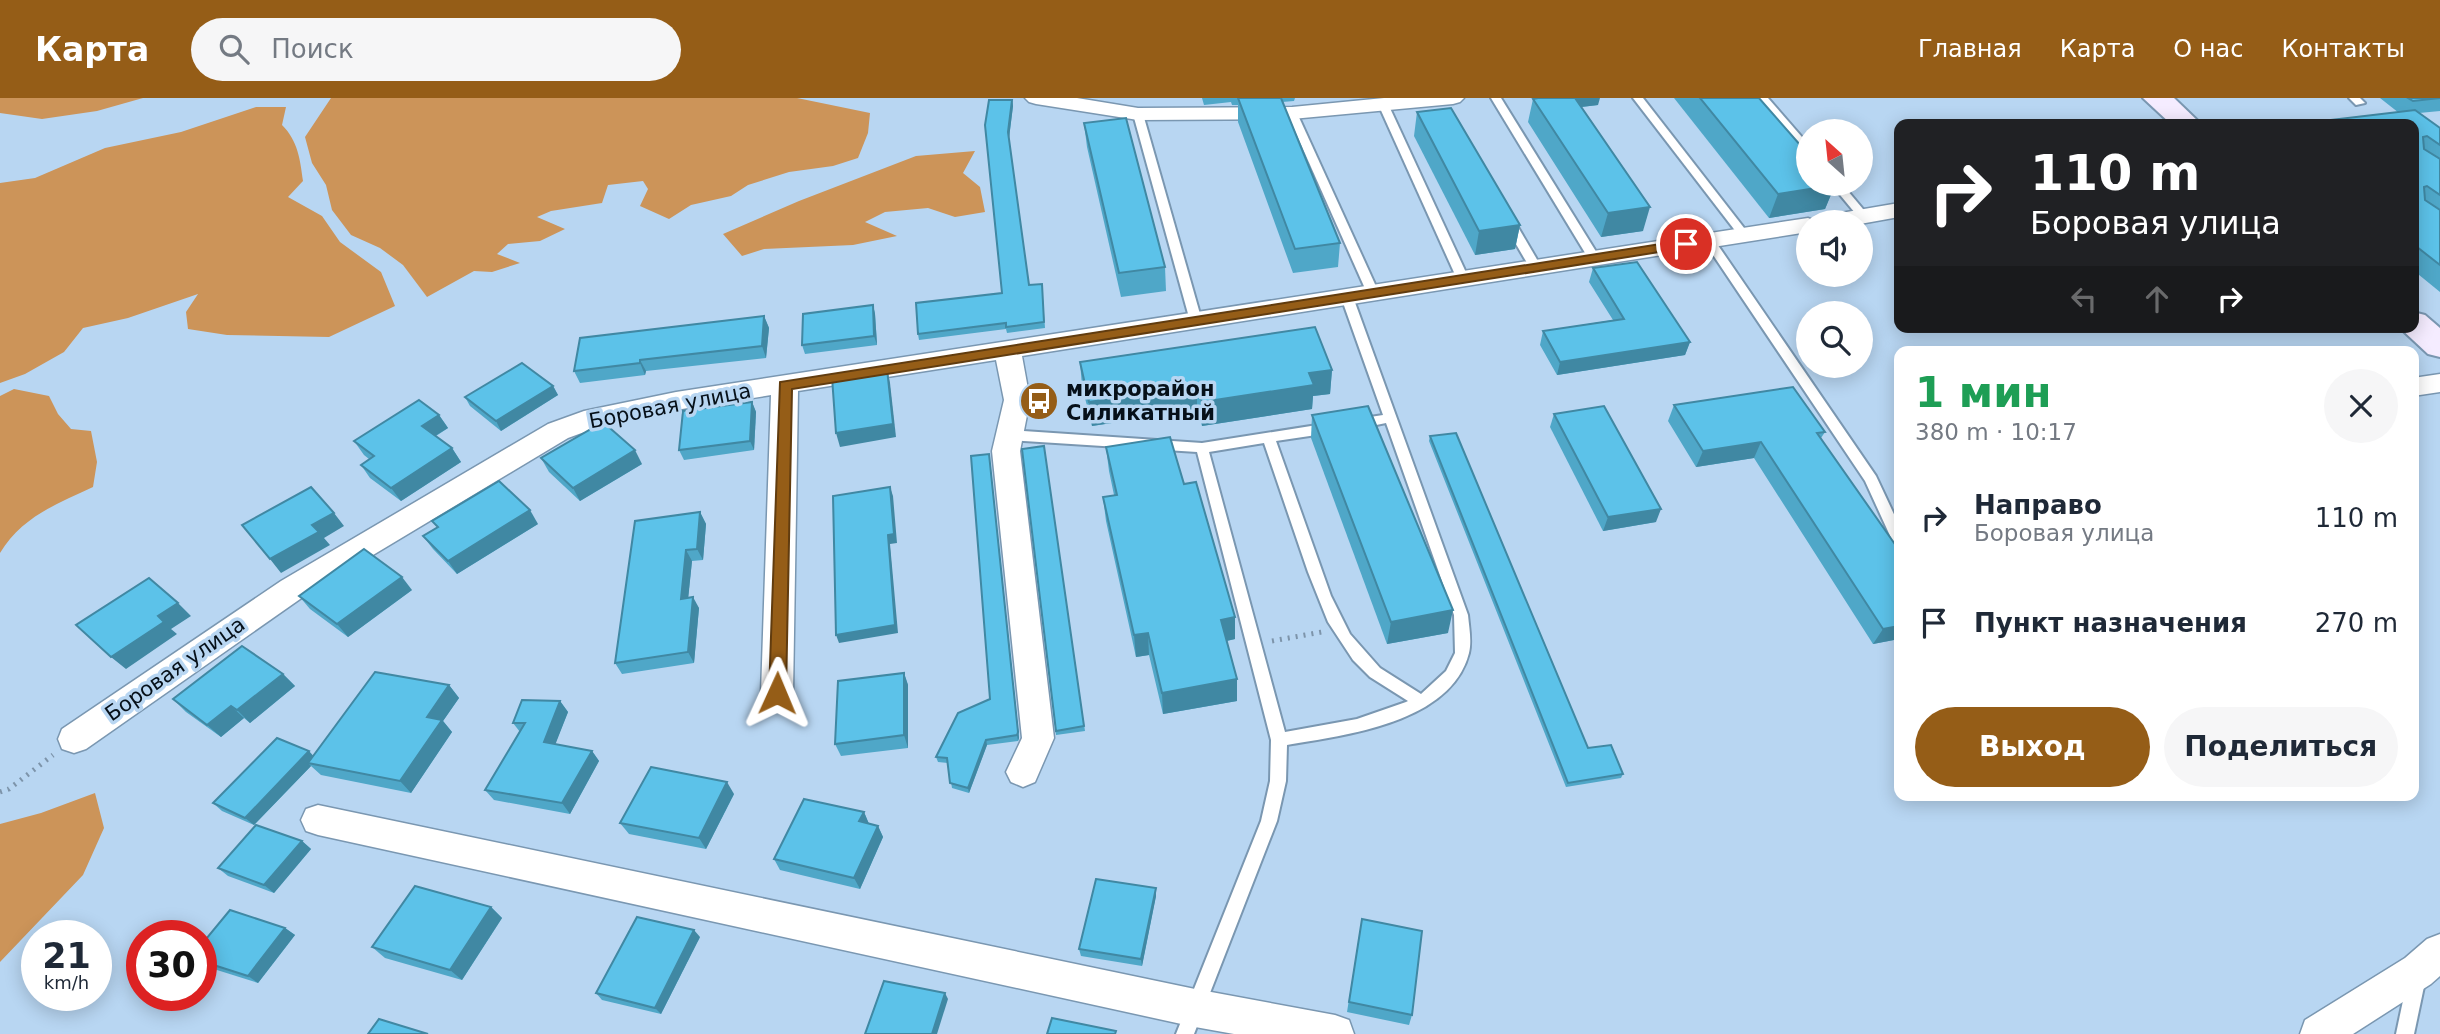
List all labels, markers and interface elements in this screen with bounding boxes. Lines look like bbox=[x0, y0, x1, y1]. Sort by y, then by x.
search box bbox=[191, 18, 681, 81]
text: Карта bbox=[35, 30, 149, 69]
icon: search bbox=[215, 30, 253, 68]
text: Поиск bbox=[271, 34, 354, 64]
text: Главная bbox=[1918, 35, 2022, 63]
text: Карта bbox=[2060, 35, 2135, 63]
text: О нас bbox=[2173, 35, 2243, 63]
text: Контакты bbox=[2281, 35, 2405, 63]
north arrow bbox=[1796, 119, 1872, 196]
map controls bbox=[1796, 119, 1873, 378]
text: 110 m bbox=[2030, 145, 2200, 202]
icon: right bbox=[1915, 147, 2006, 238]
text: Боровая улица bbox=[2030, 204, 2281, 242]
button: sound bbox=[1796, 210, 1873, 287]
pin bbox=[1656, 214, 1716, 274]
icon: arrive bbox=[1667, 225, 1705, 263]
icon: left bbox=[2065, 280, 2103, 318]
icon: ahead bbox=[2138, 280, 2176, 318]
icon: right bbox=[2211, 280, 2249, 318]
button: search bbox=[1796, 301, 1873, 378]
text: 1 мин bbox=[1915, 368, 2052, 417]
button: close bbox=[2324, 369, 2398, 443]
place label: микрорайон Силикатный bbox=[1066, 377, 1215, 425]
street label: Боровая улица bbox=[587, 379, 753, 433]
bus stop icon: микрорайон Силикатный bbox=[1018, 380, 1060, 422]
text: 380 m · 10:17 bbox=[1915, 419, 2077, 445]
text: Направо bbox=[1974, 490, 2102, 520]
icon: right bbox=[1915, 499, 1953, 537]
text: 110 m bbox=[2315, 503, 2398, 533]
text: Боровая улица bbox=[1974, 520, 2154, 546]
icon: arrive bbox=[1915, 604, 1953, 642]
text: Пункт назначения bbox=[1974, 608, 2247, 638]
text: 270 m bbox=[2315, 608, 2398, 638]
street label: Боровая улица bbox=[101, 612, 249, 726]
position arrow bbox=[740, 656, 814, 730]
button: Выход bbox=[1915, 707, 2150, 787]
button: Поделиться bbox=[2164, 707, 2398, 787]
speed limit sign: 30 bbox=[126, 920, 217, 1011]
text: 21 bbox=[42, 936, 91, 976]
text: km/h bbox=[44, 972, 89, 993]

